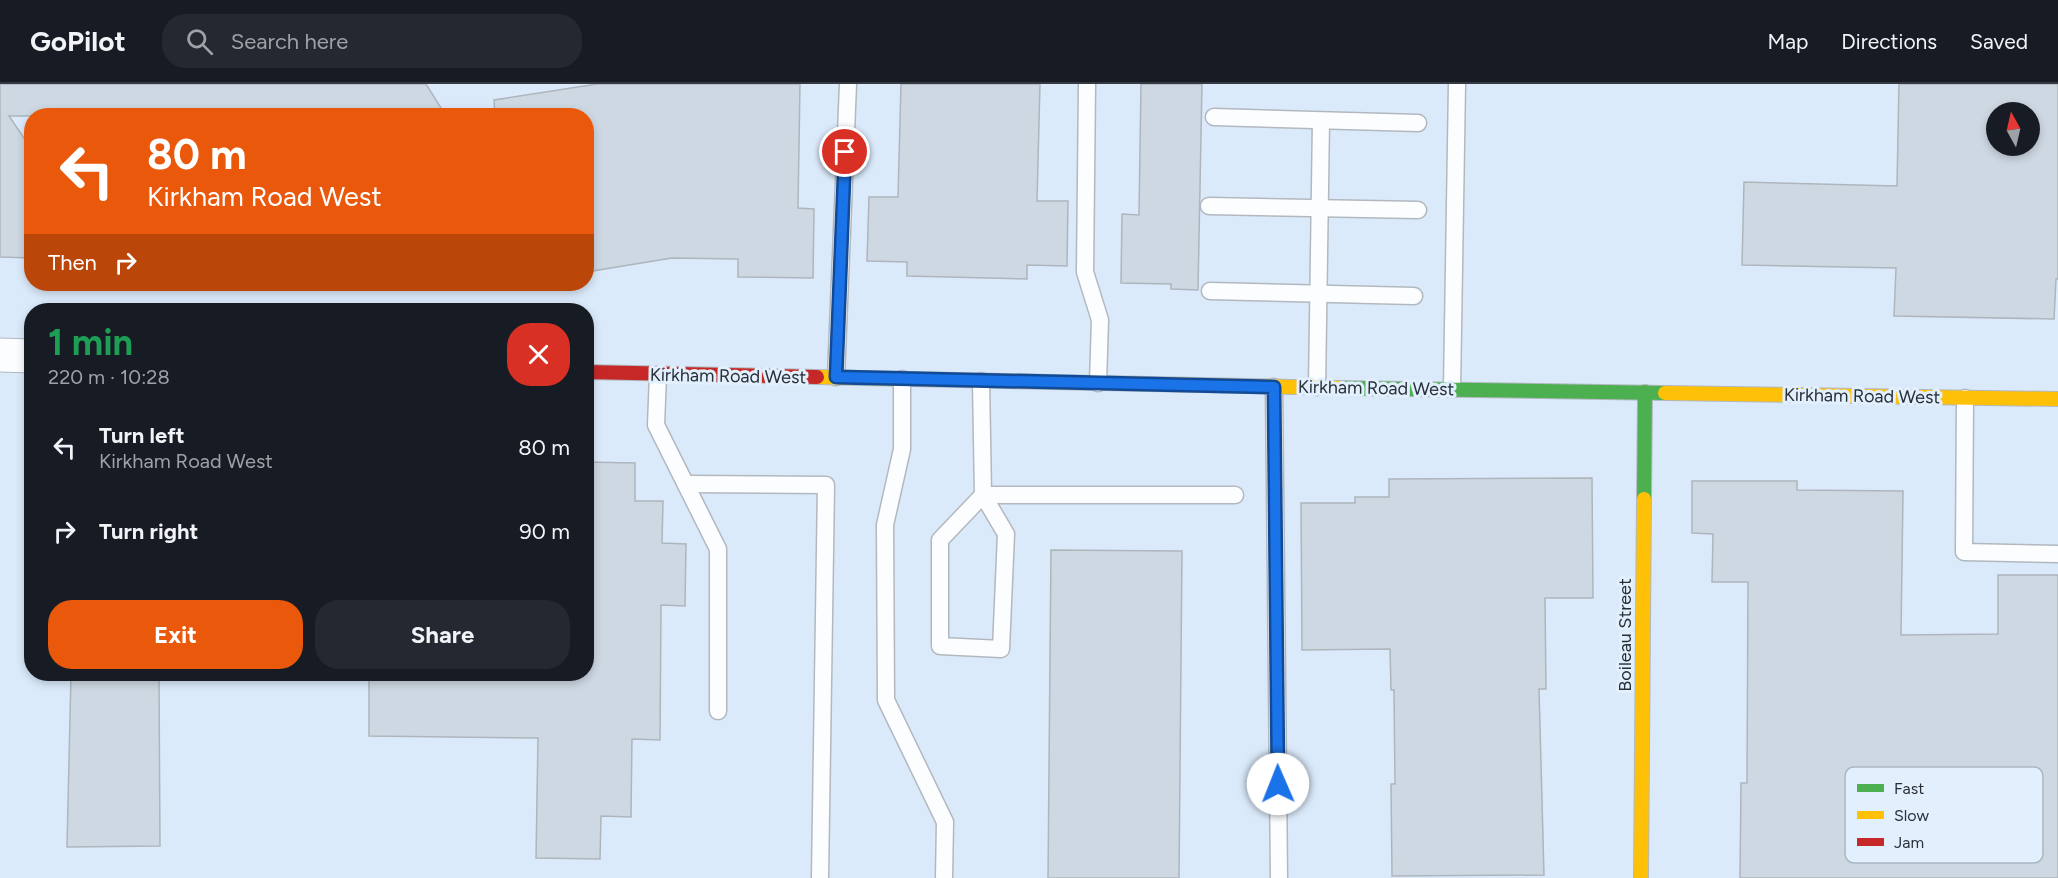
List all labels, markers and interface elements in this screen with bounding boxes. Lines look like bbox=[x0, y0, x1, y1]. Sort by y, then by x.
search box bbox=[162, 14, 582, 68]
text: GoPilot bbox=[30, 24, 126, 58]
icon: search bbox=[183, 25, 216, 58]
text: Search here bbox=[231, 28, 348, 55]
text: Map bbox=[1767, 29, 1808, 54]
text: Directions bbox=[1841, 29, 1937, 54]
text: Saved bbox=[1970, 29, 2028, 54]
north arrow bbox=[1986, 102, 2040, 156]
map controls bbox=[1986, 102, 2040, 156]
pin bbox=[819, 126, 870, 177]
text: 80 m bbox=[147, 129, 247, 180]
icon: left bbox=[48, 132, 126, 210]
icon: arrive bbox=[828, 135, 861, 168]
text: Kirkham Road West bbox=[147, 180, 382, 213]
icon: right bbox=[109, 246, 142, 279]
text: Then bbox=[48, 249, 97, 276]
text: 1 min bbox=[48, 321, 133, 364]
button: close bbox=[507, 323, 570, 386]
street label: Kirkham Road West bbox=[650, 364, 807, 388]
text: 220 m · 10:28 bbox=[48, 365, 170, 389]
street label: Kirkham Road West bbox=[1298, 376, 1455, 400]
street label: Kirkham Road West bbox=[1784, 384, 1941, 408]
text: Turn left bbox=[99, 422, 185, 449]
icon: left bbox=[48, 431, 81, 464]
text: 80 m bbox=[518, 434, 570, 461]
text: Kirkham Road West bbox=[99, 449, 273, 473]
icon: right bbox=[48, 515, 81, 548]
text: Turn right bbox=[99, 518, 198, 545]
text: 90 m bbox=[519, 518, 570, 545]
street label: Boileau Street bbox=[1614, 578, 1636, 692]
button: Exit bbox=[48, 600, 303, 669]
button: Share bbox=[315, 600, 570, 669]
position arrow bbox=[1246, 752, 1310, 816]
legend bbox=[1845, 767, 2043, 863]
text: Fast bbox=[1894, 779, 1924, 798]
text: Slow bbox=[1894, 806, 1929, 825]
text: Jam bbox=[1894, 833, 1924, 852]

